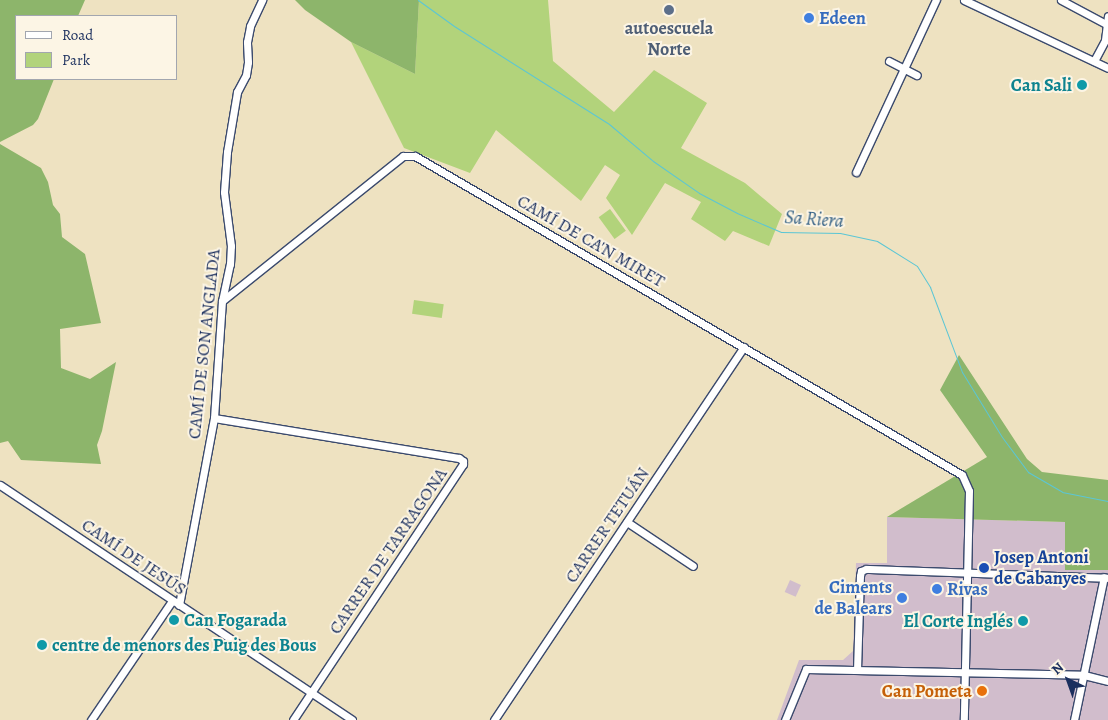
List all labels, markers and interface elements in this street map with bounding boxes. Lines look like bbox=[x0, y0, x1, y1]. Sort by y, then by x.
marker: autoescuela Norte bbox=[663, 4, 675, 16]
place label: Edeen bbox=[819, 7, 866, 29]
marker: Edeen bbox=[803, 12, 815, 24]
legend bbox=[15, 15, 178, 80]
place label: autoescuela Norte bbox=[625, 18, 713, 60]
text: Road bbox=[62, 25, 93, 45]
text: Park bbox=[62, 50, 90, 70]
place label: Can Sali bbox=[1011, 74, 1072, 96]
marker: Can Sali bbox=[1076, 79, 1088, 91]
street label: CAMÍ DE CA'N MIRET bbox=[513, 190, 669, 292]
water label: Sa Riera bbox=[784, 207, 844, 233]
street label: CAMÍ DE SON ANGLADA bbox=[183, 248, 225, 440]
street label: CARRER TETUÁN bbox=[560, 463, 654, 587]
street label: CARRER DE TARRAGONA bbox=[324, 464, 452, 638]
street label: CAMÍ DE JESÚS bbox=[78, 514, 190, 600]
place label: Josep Antoni de Cabanyes bbox=[994, 547, 1089, 590]
marker: Josep Antoni de Cabanyes bbox=[978, 562, 990, 574]
place label: Ciments de Balears bbox=[814, 577, 892, 620]
place label: Rivas bbox=[947, 578, 988, 600]
marker: Rivas bbox=[931, 583, 943, 595]
marker: Ciments de Balears bbox=[896, 592, 908, 604]
place label: Can Fogarada bbox=[184, 609, 287, 631]
place label: El Corte Inglés bbox=[903, 610, 1013, 632]
marker: Can Fogarada bbox=[168, 614, 180, 626]
marker: El Corte Inglés bbox=[1017, 615, 1029, 627]
place label: centre de menors des Puig des Bous bbox=[52, 634, 317, 656]
marker: centre de menors des Puig des Bous bbox=[36, 639, 48, 651]
north arrow bbox=[1043, 655, 1093, 705]
text: N bbox=[1047, 658, 1068, 679]
place label: Can Pometa bbox=[882, 680, 972, 702]
marker: Can Pometa bbox=[976, 685, 988, 697]

